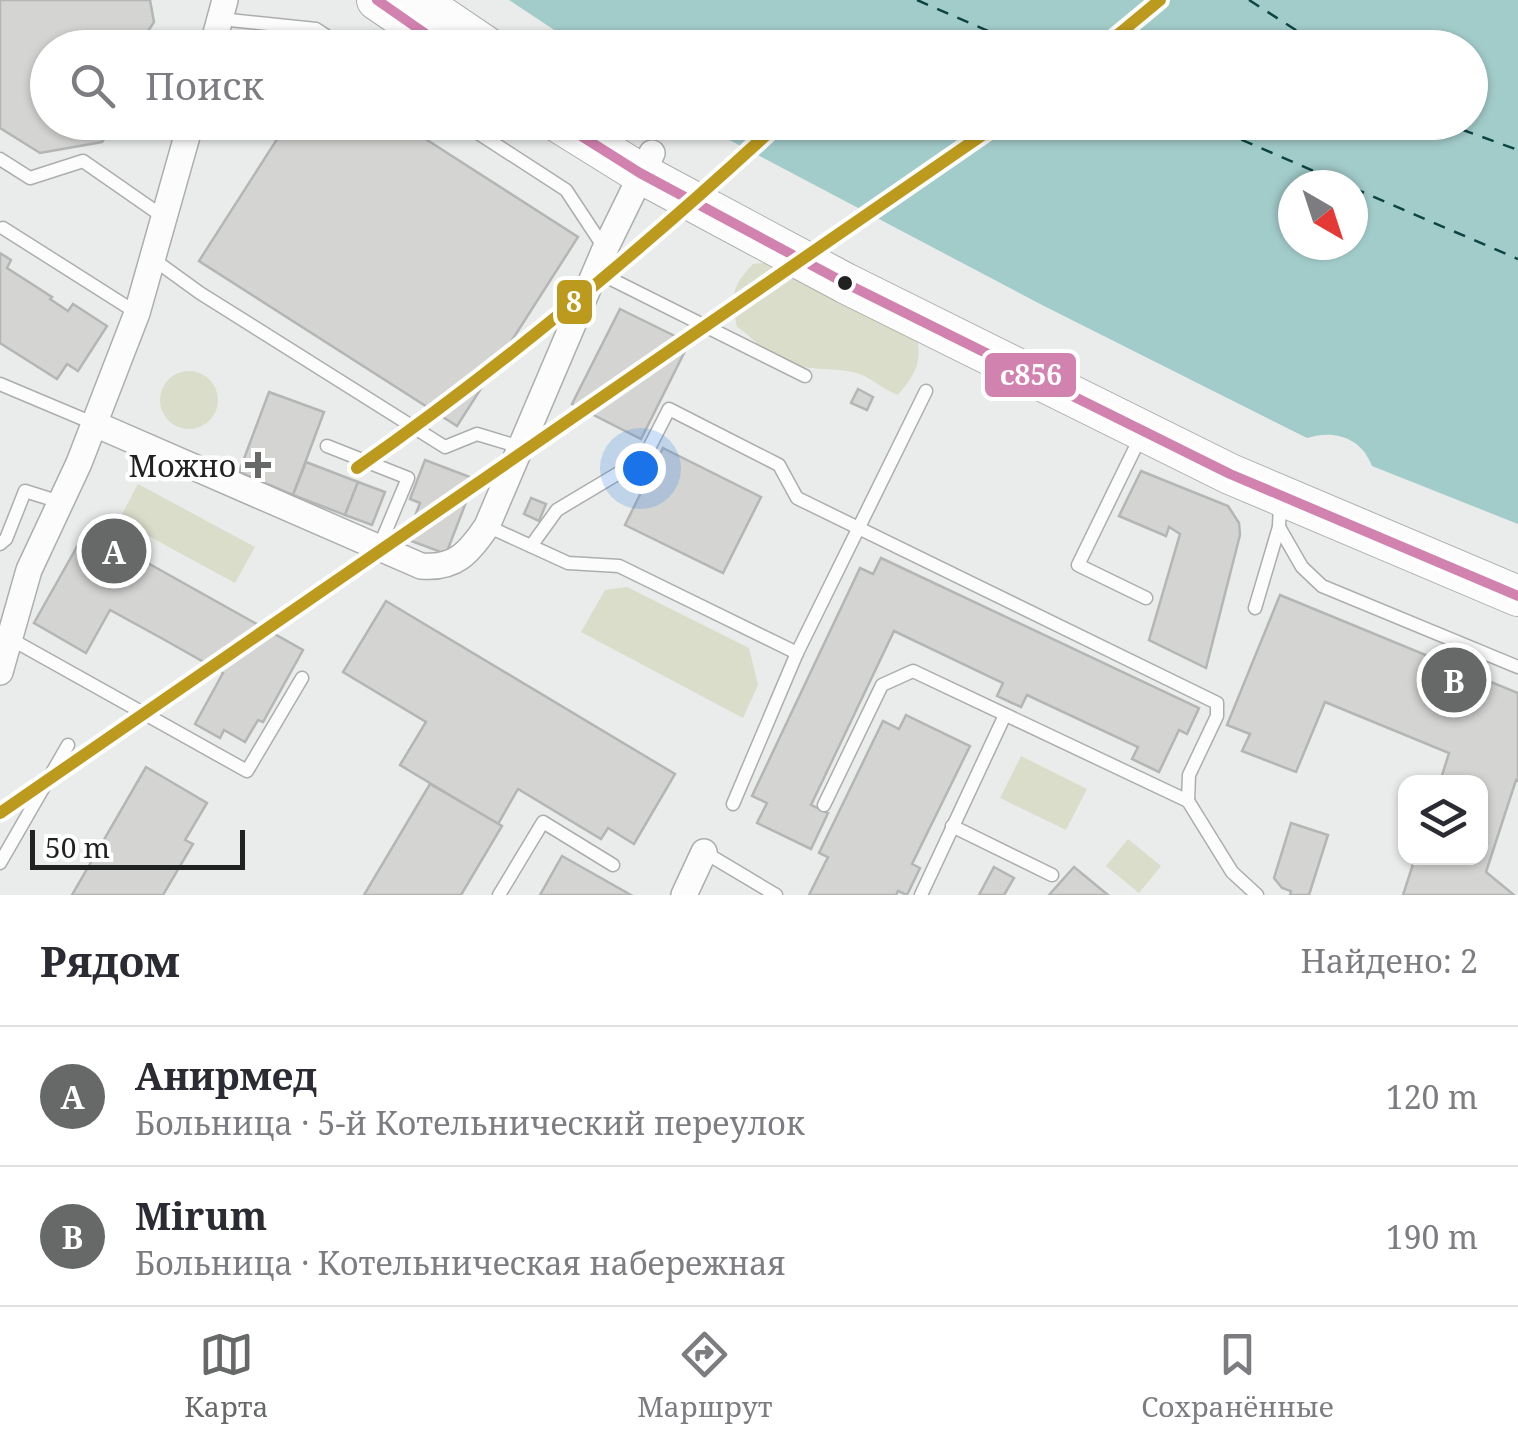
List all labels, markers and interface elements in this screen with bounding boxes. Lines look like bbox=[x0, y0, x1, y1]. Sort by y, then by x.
search box bbox=[30, 30, 1488, 140]
icon: search bbox=[65, 58, 120, 113]
text: Поиск bbox=[145, 59, 264, 111]
north arrow bbox=[1278, 170, 1368, 260]
unlabelled marker bbox=[835, 273, 855, 293]
line badge: 8 bbox=[555, 278, 594, 326]
text: 8 bbox=[566, 282, 582, 320]
line badge: с856 bbox=[983, 351, 1078, 399]
text: с856 bbox=[1000, 355, 1062, 393]
your location bbox=[615, 443, 666, 494]
place label: Можно bbox=[129, 445, 236, 486]
marker: Можно bbox=[245, 452, 271, 478]
pin: A bbox=[82, 514, 146, 588]
pin: B bbox=[1422, 642, 1486, 718]
map controls bbox=[1398, 775, 1488, 865]
button: layers bbox=[1398, 775, 1488, 865]
scale bar bbox=[30, 825, 245, 870]
text: 50 m bbox=[45, 828, 110, 866]
text: Рядом bbox=[40, 932, 180, 989]
text: Найдено: 2 bbox=[1300, 939, 1478, 982]
text: Анирмед bbox=[135, 1049, 317, 1101]
text: A bbox=[60, 1075, 85, 1118]
text: 120 m bbox=[1386, 1075, 1478, 1118]
text: Больница · 5-й Котельнический переулок bbox=[135, 1101, 805, 1144]
text: Mirum bbox=[135, 1189, 267, 1241]
text: B bbox=[62, 1215, 83, 1258]
text: 190 m bbox=[1386, 1215, 1478, 1258]
text: Больница · Котельническая набережная bbox=[135, 1241, 786, 1284]
tab: Карта bbox=[184, 1327, 269, 1425]
tab: Маршрут bbox=[637, 1327, 773, 1425]
tab: Сохранённые bbox=[1141, 1327, 1334, 1425]

